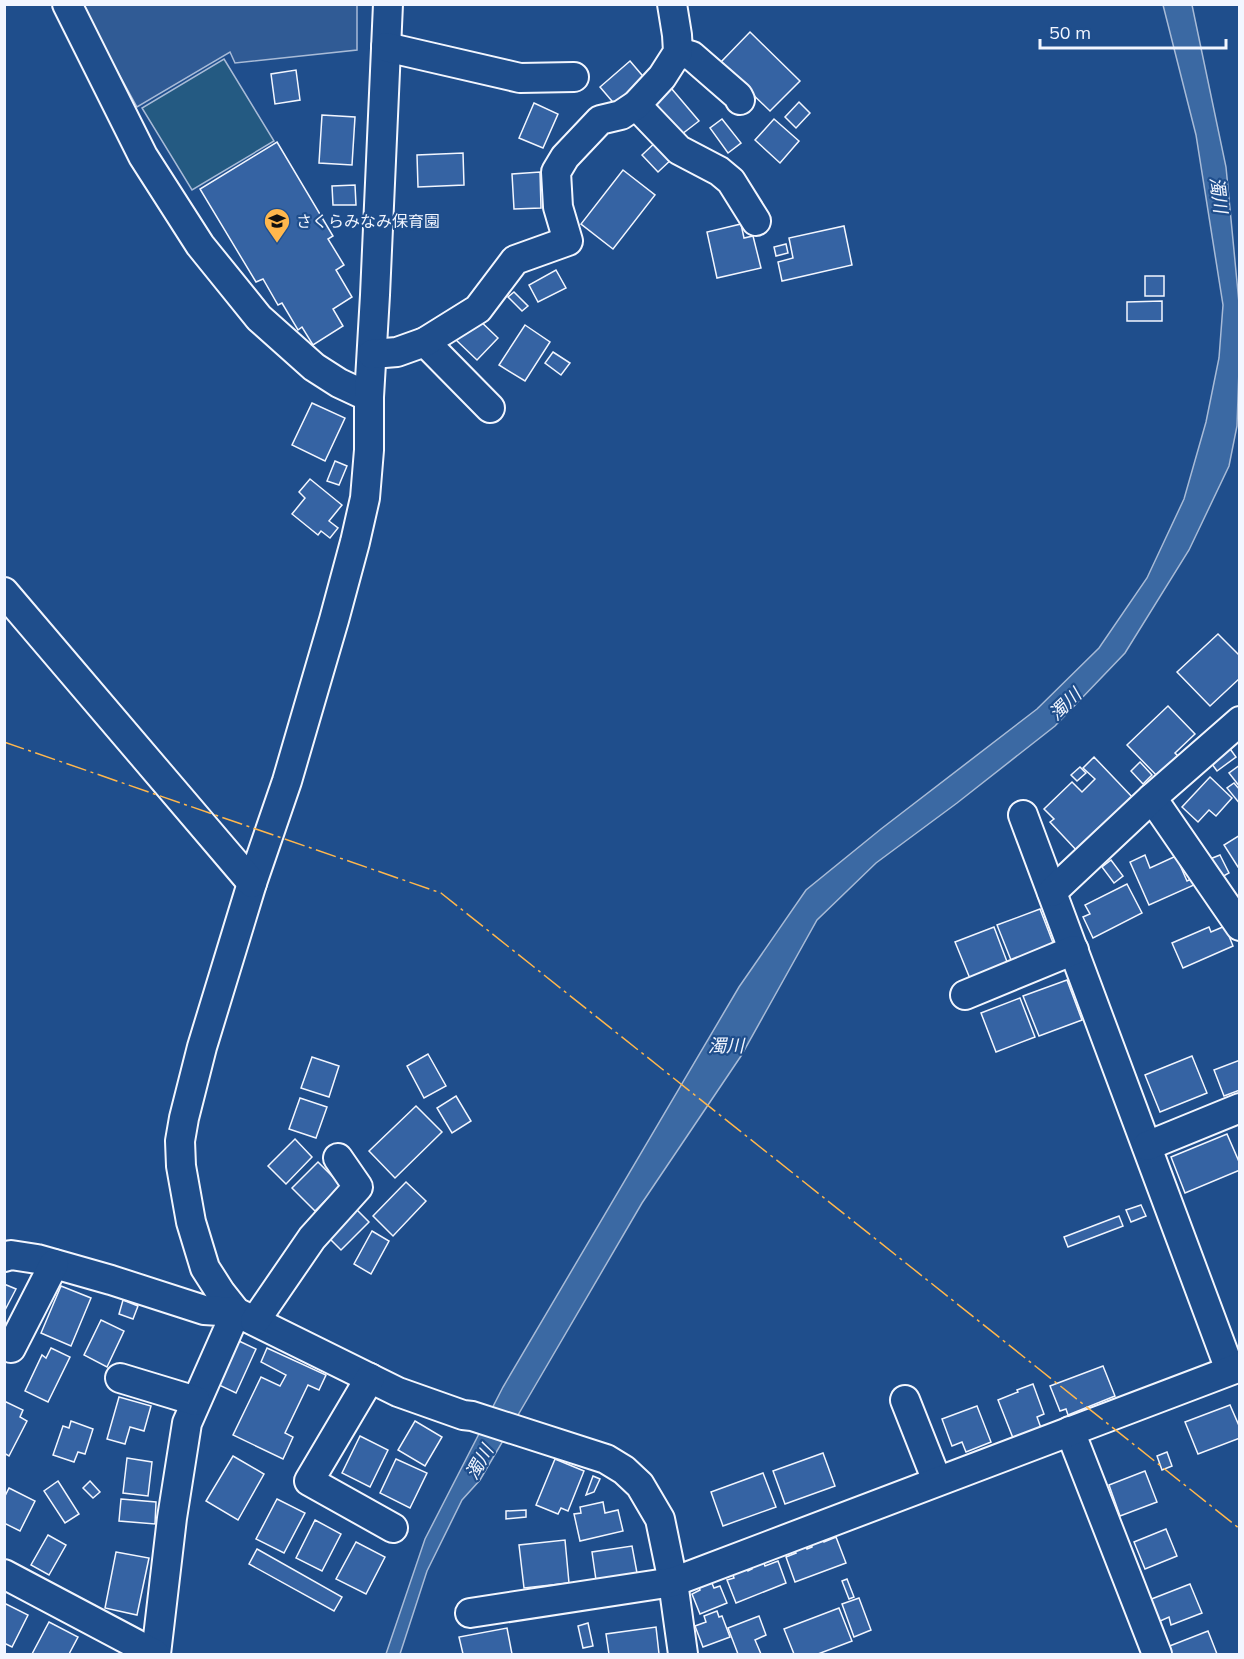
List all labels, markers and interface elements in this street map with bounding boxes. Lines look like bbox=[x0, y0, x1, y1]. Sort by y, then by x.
scale bar bbox=[1040, 12, 1226, 50]
text: 50 m bbox=[1049, 21, 1091, 44]
water label: 濁川 bbox=[1205, 176, 1233, 216]
school or university icon: さくらみなみ保育園 bbox=[262, 206, 292, 244]
place label: さくらみなみ保育園 bbox=[296, 211, 440, 231]
water label: 濁川 bbox=[1044, 682, 1087, 725]
water label: 濁川 bbox=[708, 1034, 746, 1057]
water label: 濁川 bbox=[460, 1439, 499, 1483]

